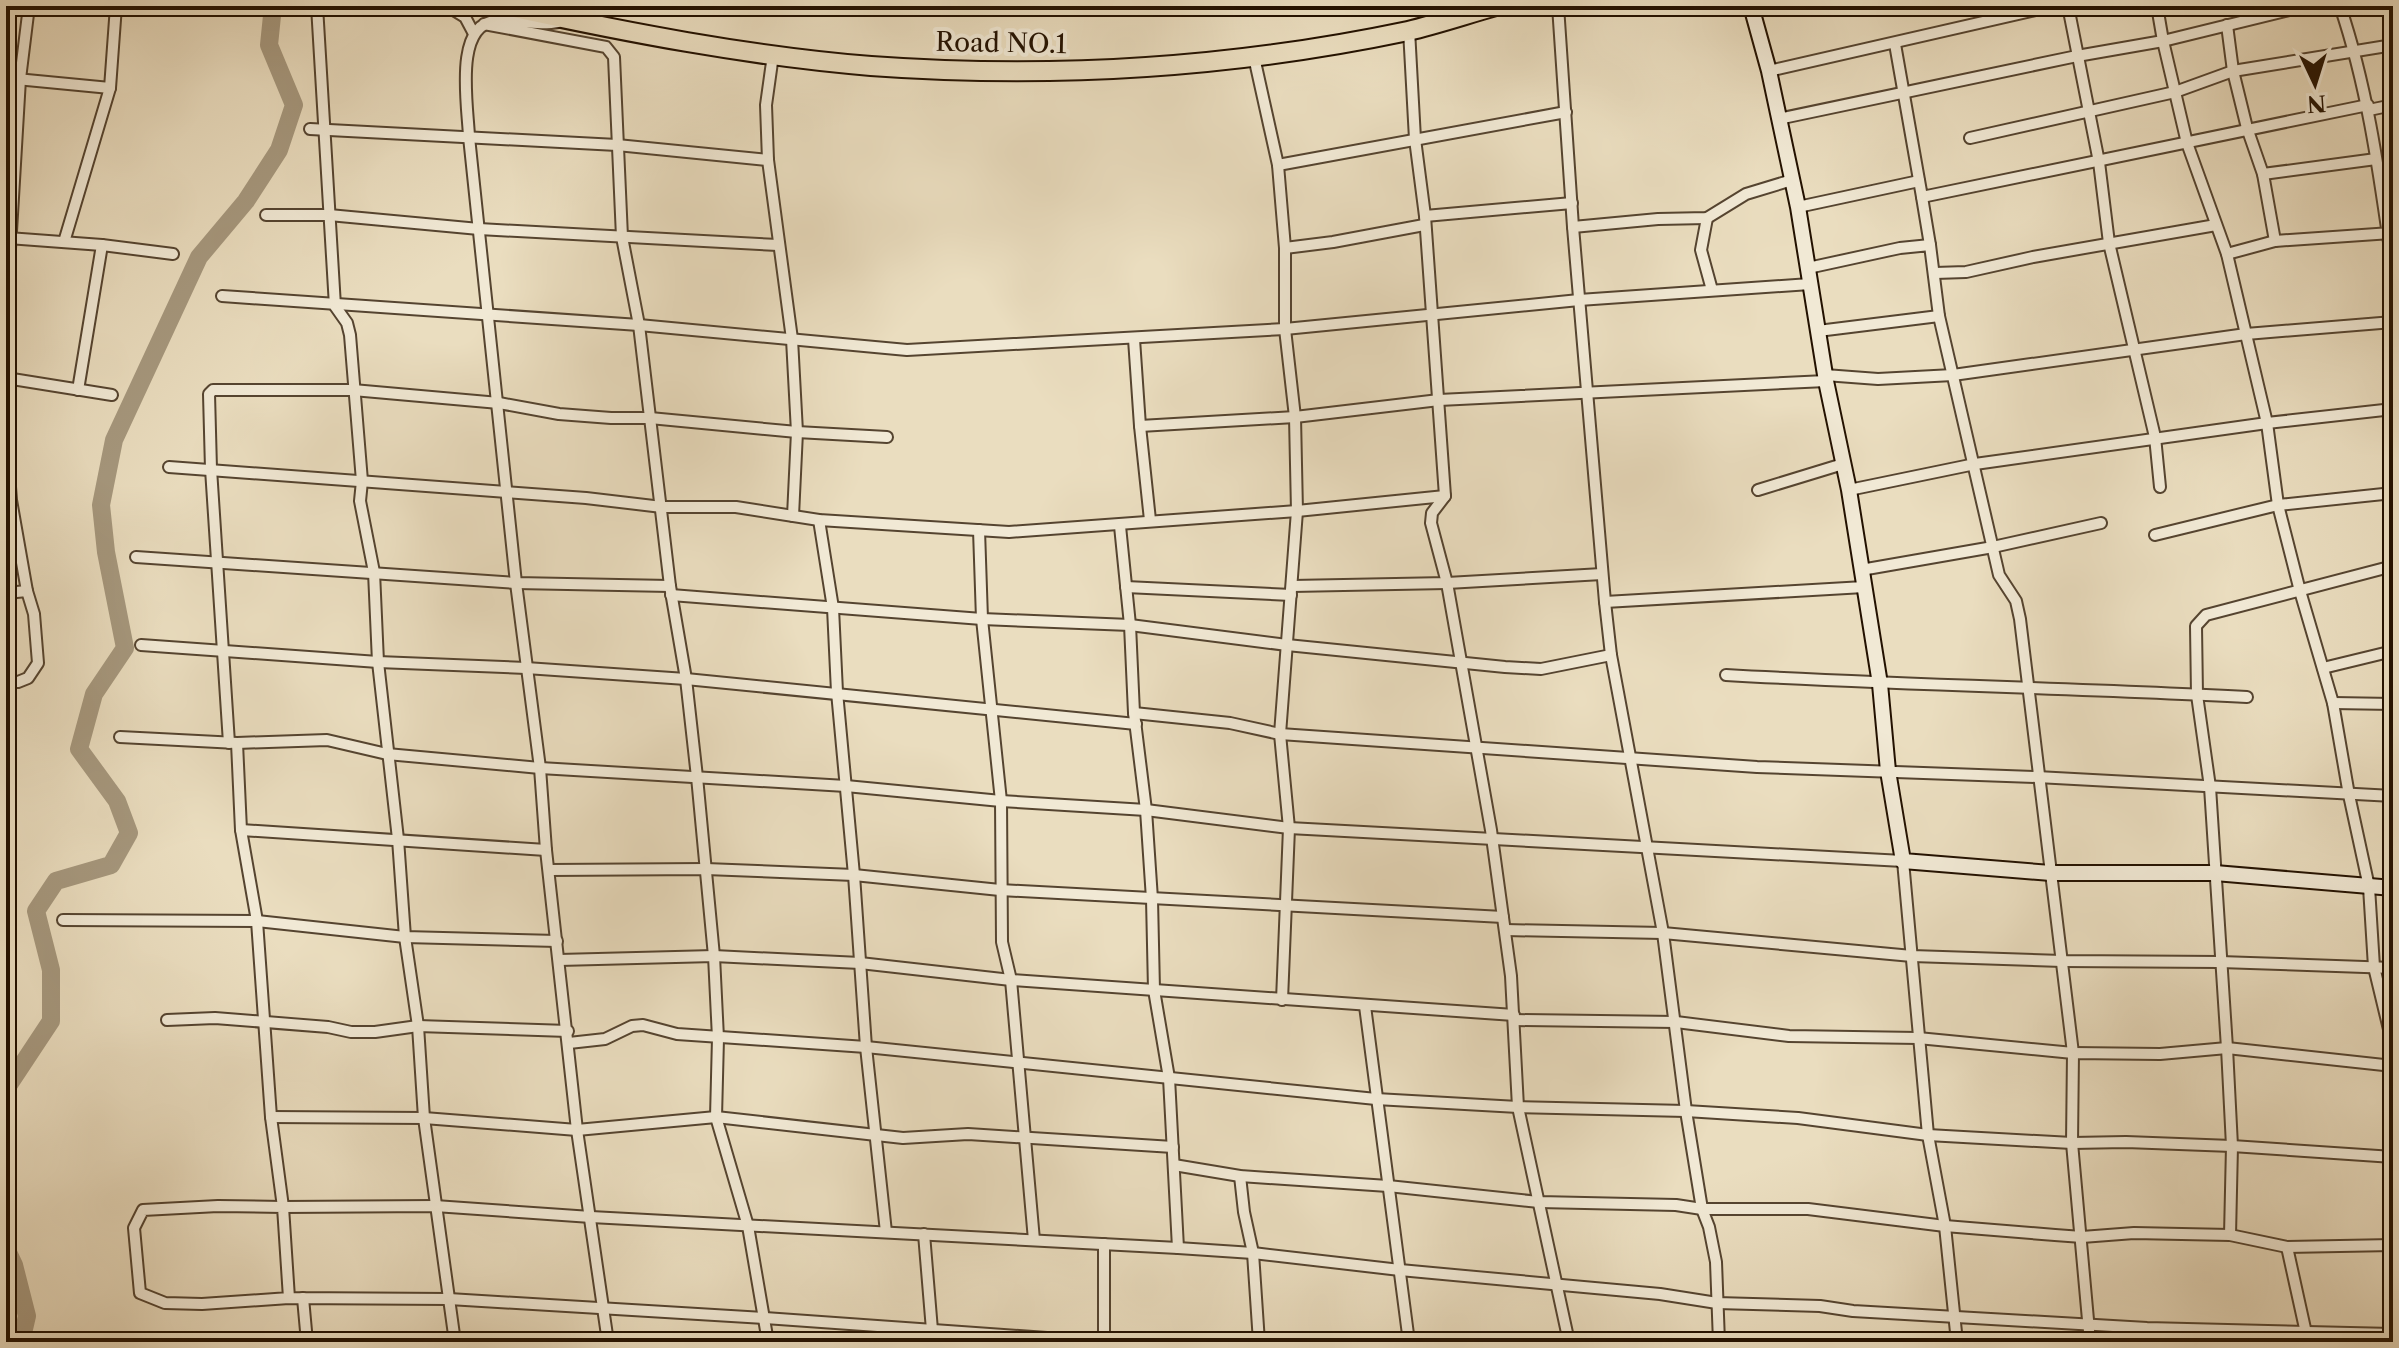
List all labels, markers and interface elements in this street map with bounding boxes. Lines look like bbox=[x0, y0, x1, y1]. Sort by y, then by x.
street label: Road NO.1 bbox=[935, 26, 1067, 60]
north arrow bbox=[2275, 44, 2355, 124]
text: N bbox=[2306, 89, 2327, 118]

